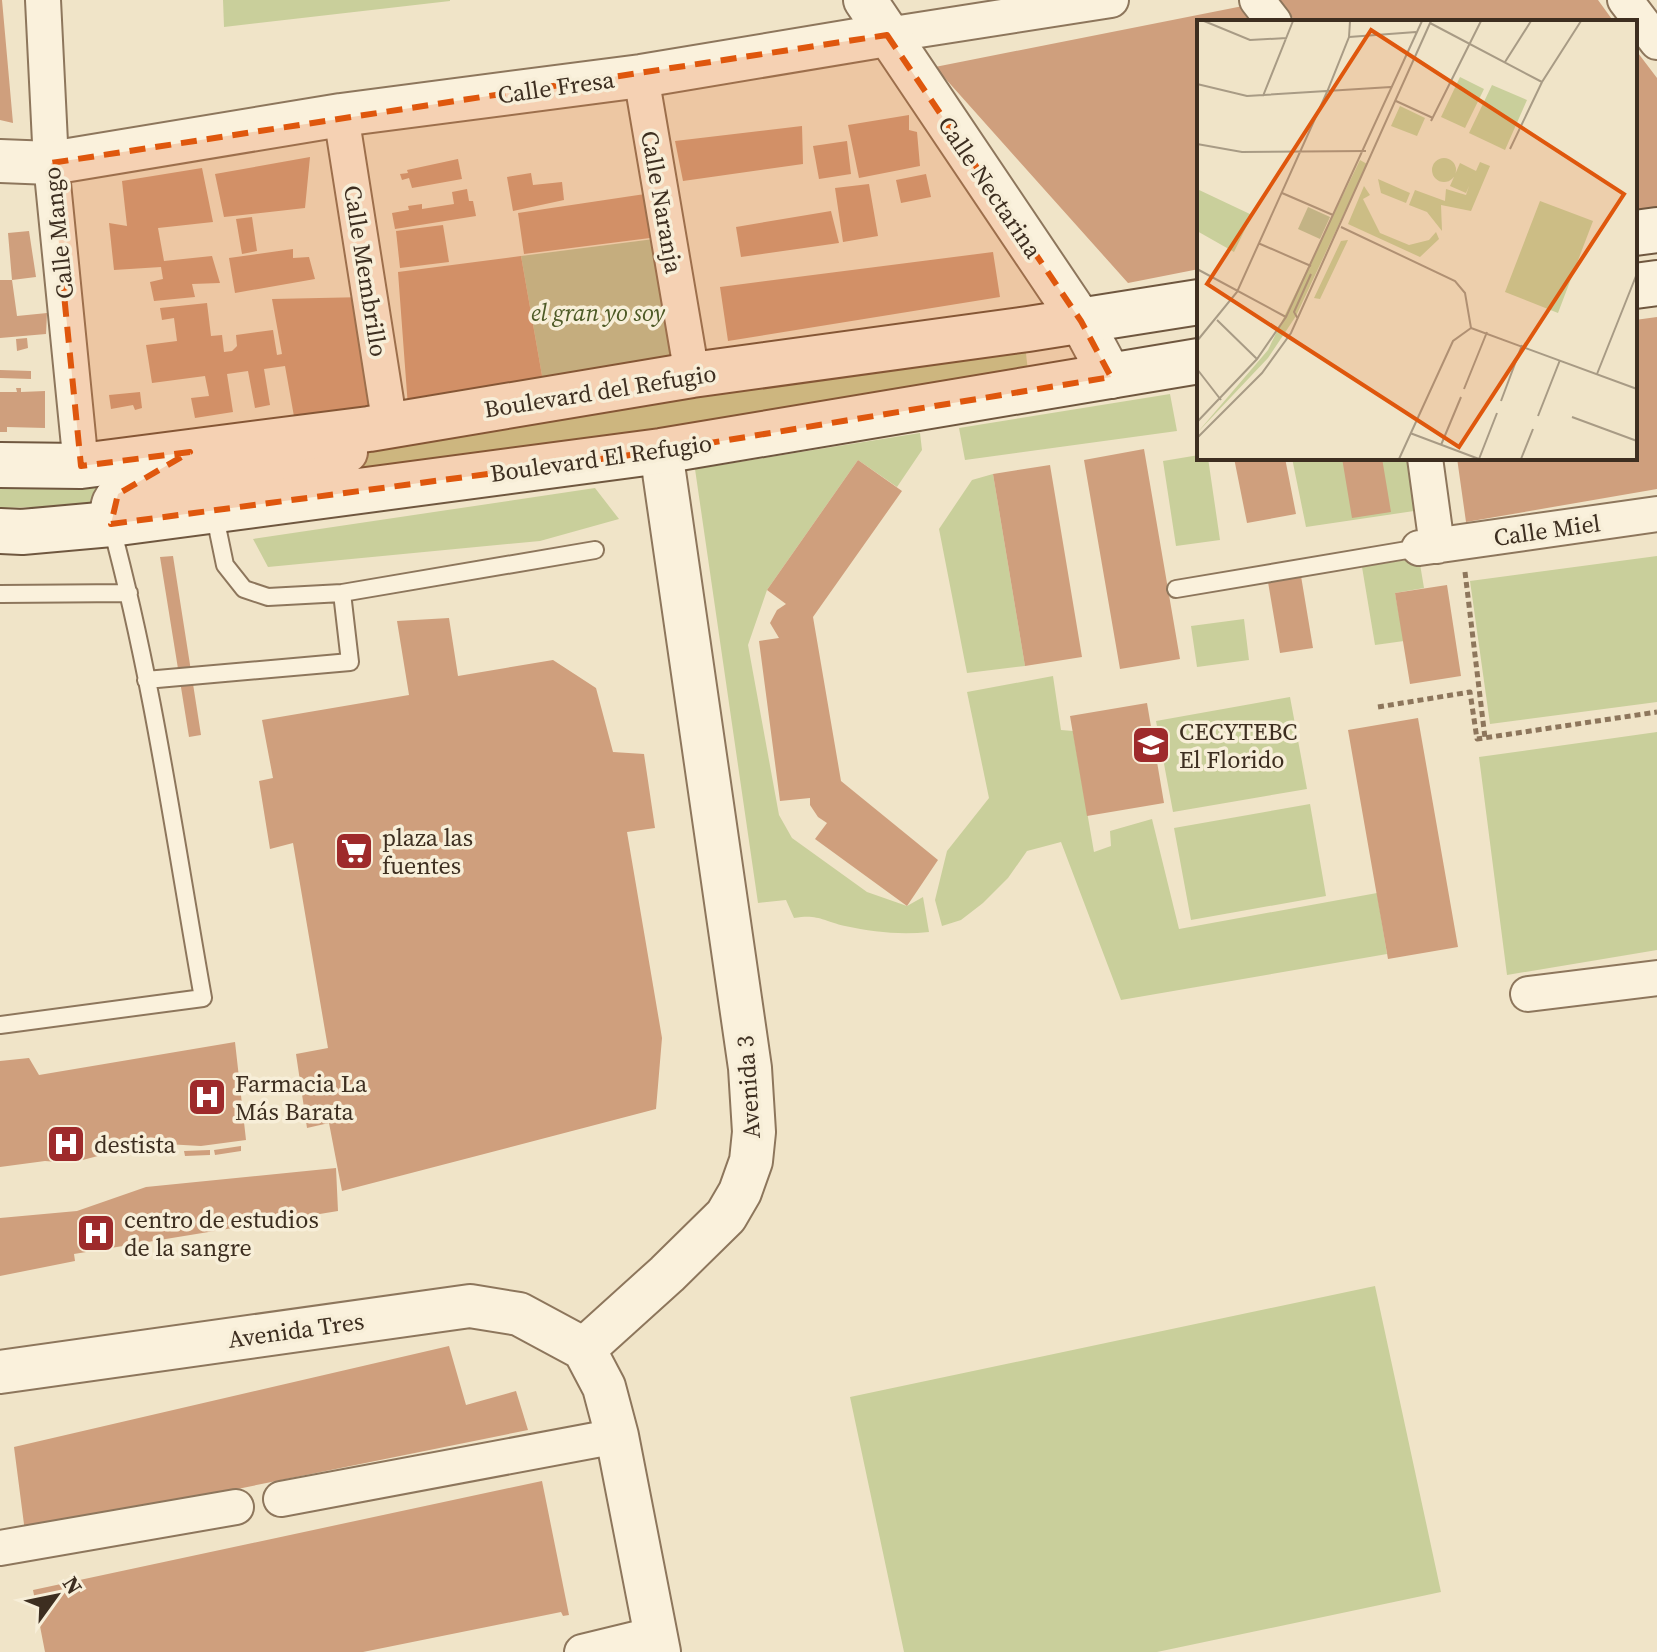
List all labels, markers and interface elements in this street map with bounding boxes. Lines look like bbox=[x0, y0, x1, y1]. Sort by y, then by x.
inset map bbox=[1197, 20, 1637, 460]
street label: Calle Fresa bbox=[495, 62, 617, 112]
street label: Calle Nectarina bbox=[930, 109, 1050, 265]
street label: Calle Naranja bbox=[633, 128, 691, 277]
street label: Calle Mango bbox=[35, 165, 81, 301]
street label: Calle Membrillo bbox=[336, 183, 396, 359]
park label: el gran yo soy bbox=[531, 296, 665, 329]
street label: Boulevard del Refugio bbox=[482, 356, 718, 426]
street label: Boulevard El Refugio bbox=[488, 426, 714, 490]
street label: Calle Miel bbox=[1491, 506, 1603, 554]
place label: CECYTEBC El Florido bbox=[1179, 715, 1297, 776]
school or university icon: CECYTEBC El Florido bbox=[1130, 724, 1172, 766]
place label: plaza las fuentes bbox=[382, 821, 473, 882]
supermarket icon: plaza las fuentes bbox=[333, 830, 375, 872]
street label: Avenida 3 bbox=[728, 1034, 768, 1140]
place label: Farmacia La Más Barata bbox=[235, 1067, 368, 1128]
hospital icon: Farmacia La Más Barata bbox=[186, 1076, 228, 1118]
hospital icon: destista bbox=[45, 1123, 87, 1165]
place label: destista bbox=[94, 1128, 176, 1161]
place label: centro de estudios de la sangre bbox=[124, 1203, 319, 1264]
hospital icon: centro de estudios de la sangre bbox=[75, 1212, 117, 1254]
street label: Avenida Tres bbox=[226, 1304, 366, 1356]
north arrow bbox=[16, 1556, 96, 1636]
text: N bbox=[56, 1570, 90, 1600]

